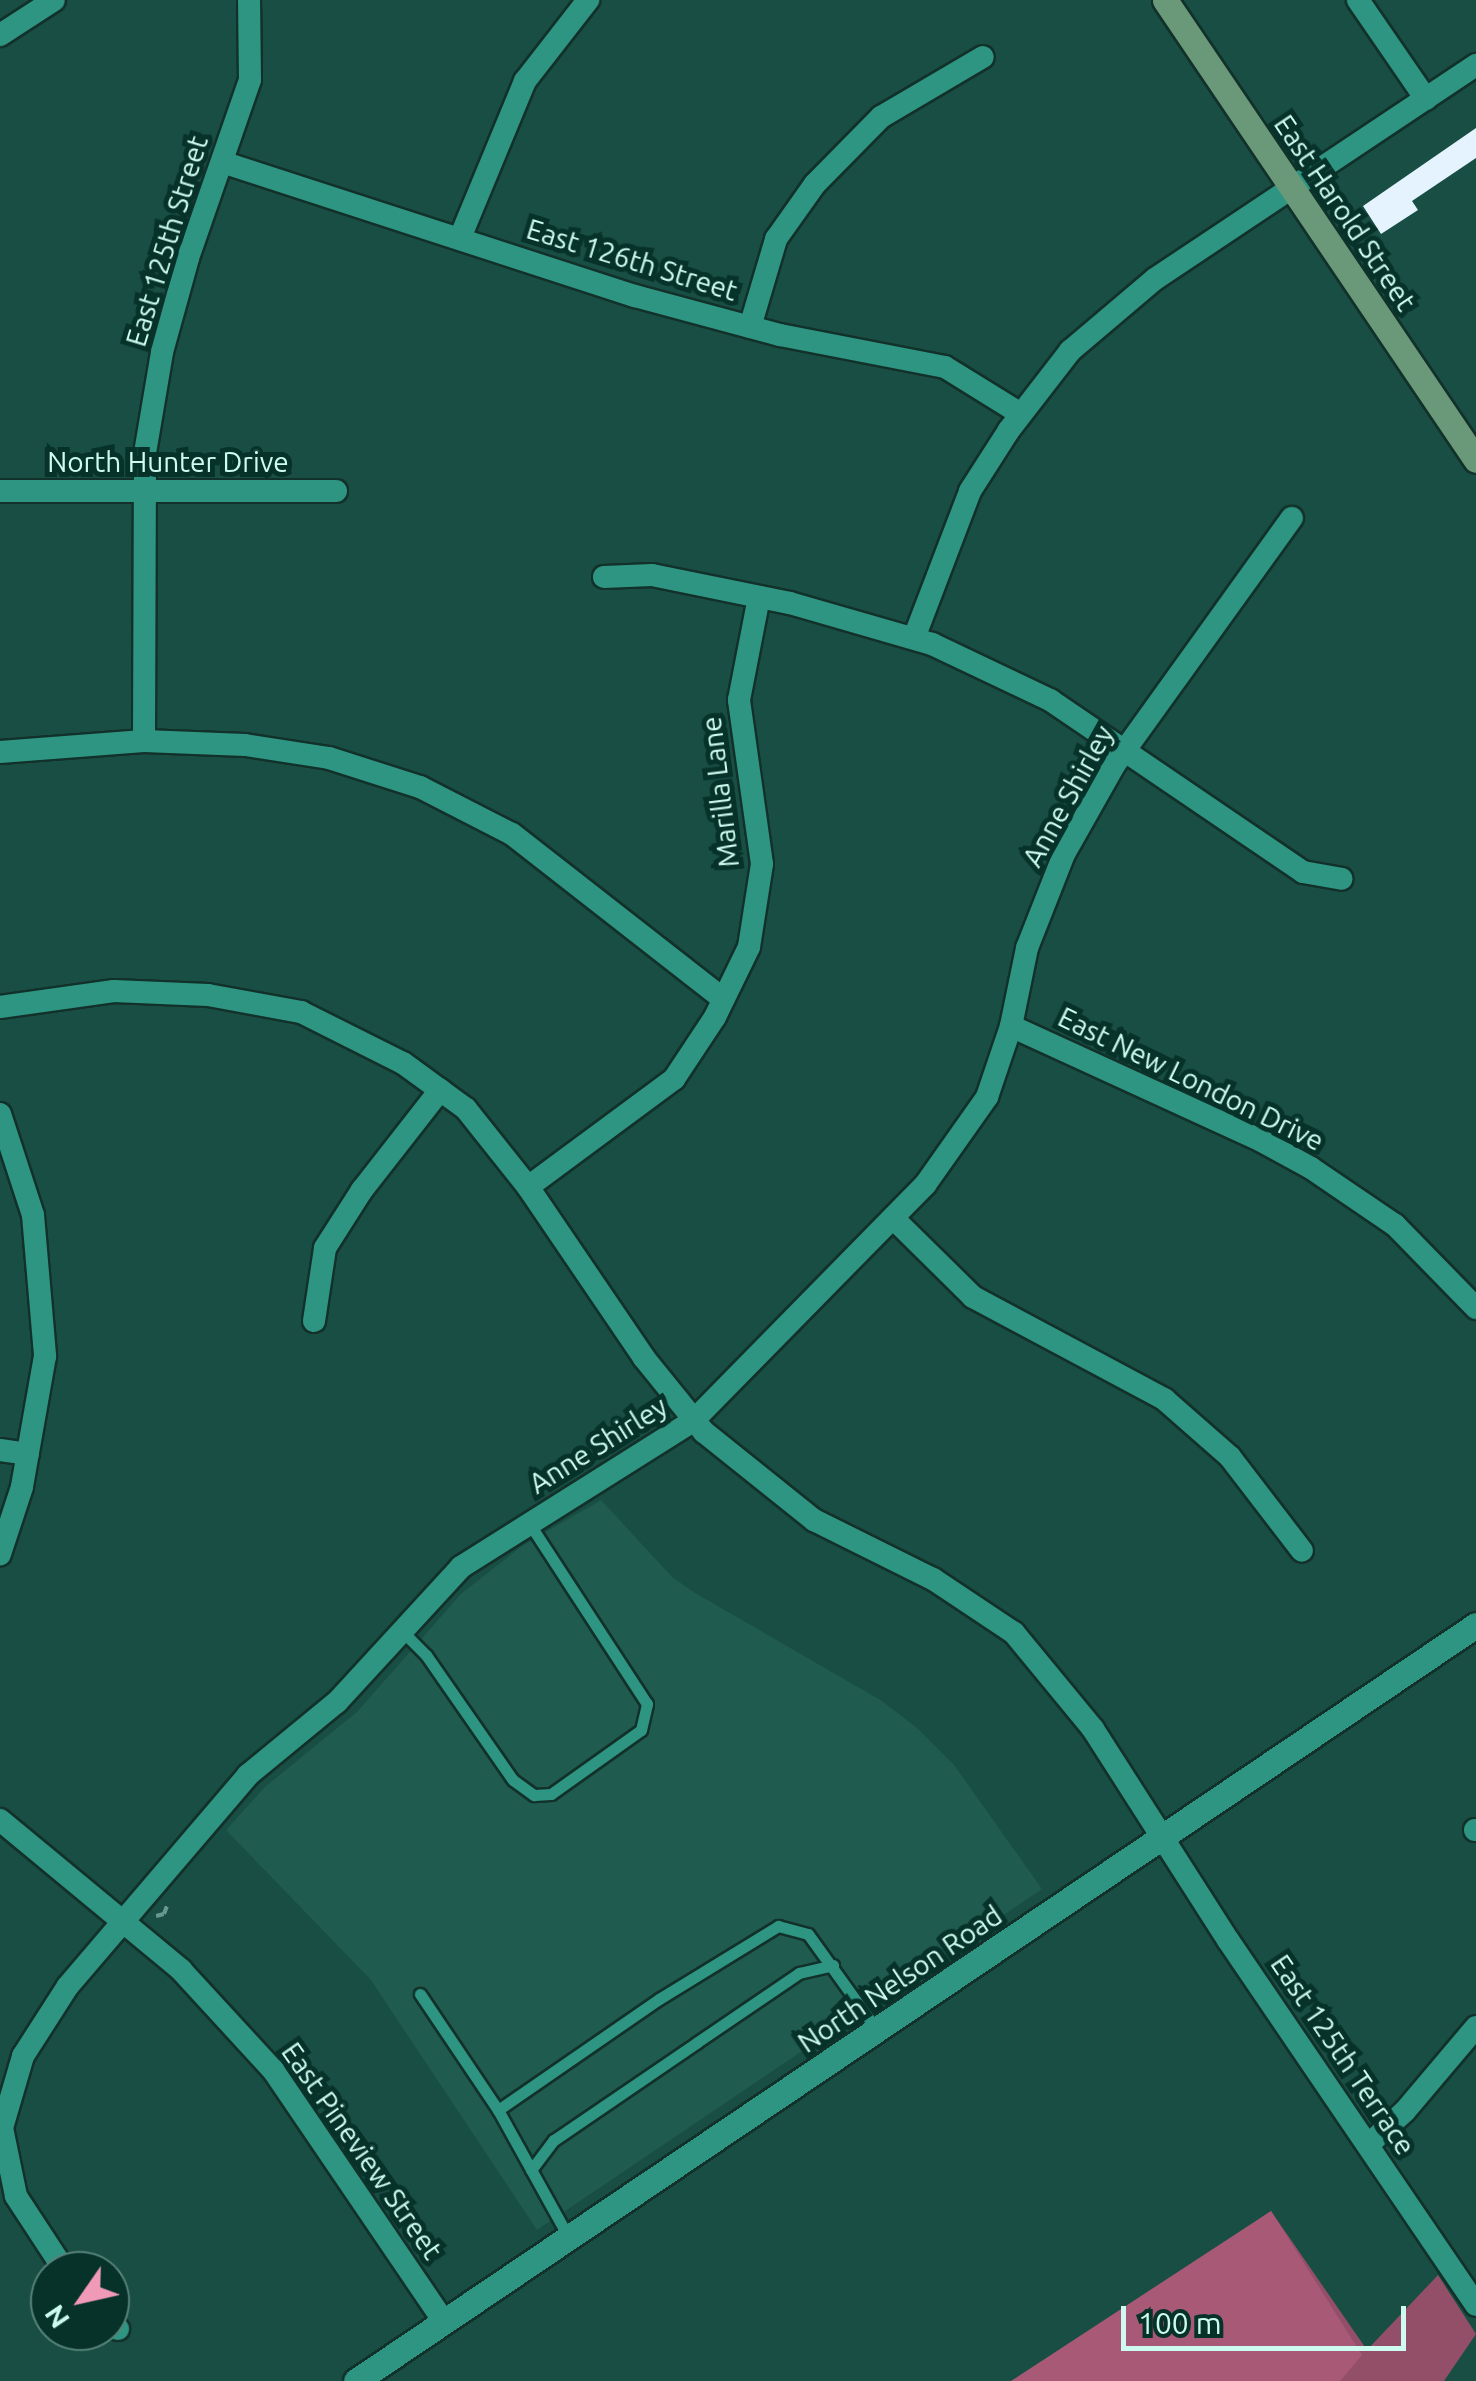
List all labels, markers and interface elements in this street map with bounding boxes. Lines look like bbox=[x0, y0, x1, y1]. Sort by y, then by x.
street label: East Harold Street bbox=[1267, 109, 1423, 317]
street label: East 125th Street bbox=[119, 132, 215, 350]
street label: East 126th Street bbox=[523, 212, 741, 308]
street label: North Hunter Drive bbox=[47, 445, 289, 479]
street label: Marilla Lane bbox=[694, 715, 746, 869]
street label: Anne Shirley bbox=[1015, 719, 1121, 873]
street label: East New London Drive bbox=[1053, 1000, 1329, 1158]
street label: Anne Shirley bbox=[523, 1389, 673, 1501]
street label: North Nelson Road bbox=[792, 1898, 1008, 2060]
street label: East 125th Terrace bbox=[1264, 1949, 1422, 2161]
street label: East Pineview Street bbox=[275, 2036, 449, 2266]
north arrow bbox=[30, 2251, 130, 2351]
scale bar bbox=[1126, 2286, 1411, 2348]
text: N bbox=[38, 2300, 75, 2334]
text: 100 m bbox=[1138, 2306, 1222, 2340]

